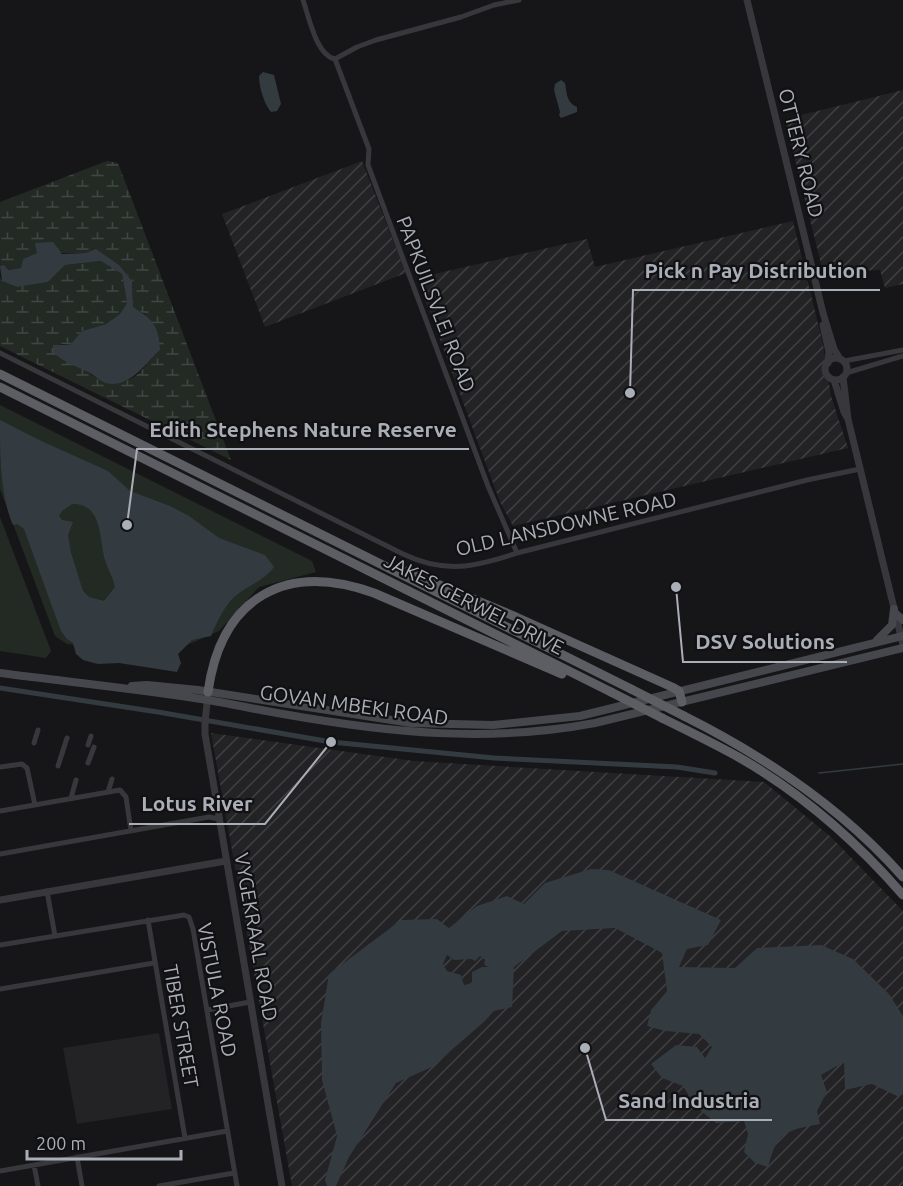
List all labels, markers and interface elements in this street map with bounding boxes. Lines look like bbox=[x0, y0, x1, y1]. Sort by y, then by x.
street label: OTTERY ROAD bbox=[774, 86, 829, 220]
street label: PAPKUILSVLEI ROAD bbox=[392, 213, 481, 395]
callout: Pick n Pay Distribution bbox=[633, 251, 880, 290]
text: Pick n Pay Distribution bbox=[645, 258, 867, 282]
callout: Edith Stephens Nature Reserve bbox=[137, 410, 469, 449]
text: Edith Stephens Nature Reserve bbox=[149, 417, 457, 441]
street label: OLD LANSDOWNE ROAD bbox=[453, 487, 679, 560]
street label: JAKES GERWEL DRIVE bbox=[381, 548, 568, 659]
callout: DSV Solutions bbox=[683, 623, 847, 662]
text: DSV Solutions bbox=[695, 629, 835, 653]
street label: GOVAN MBEKI ROAD bbox=[258, 680, 450, 729]
callout: Lotus River bbox=[129, 785, 265, 824]
text: Lotus River bbox=[141, 791, 253, 815]
street label: VYGEKRAAL ROAD bbox=[230, 851, 283, 1023]
street label: VISTULA ROAD bbox=[193, 921, 242, 1059]
street label: TIBER STREET bbox=[159, 962, 204, 1089]
callout: Sand Industria bbox=[606, 1081, 772, 1120]
text: Sand Industria bbox=[618, 1088, 760, 1112]
scale bar bbox=[27, 1123, 182, 1161]
text: 200 m bbox=[36, 1133, 86, 1153]

